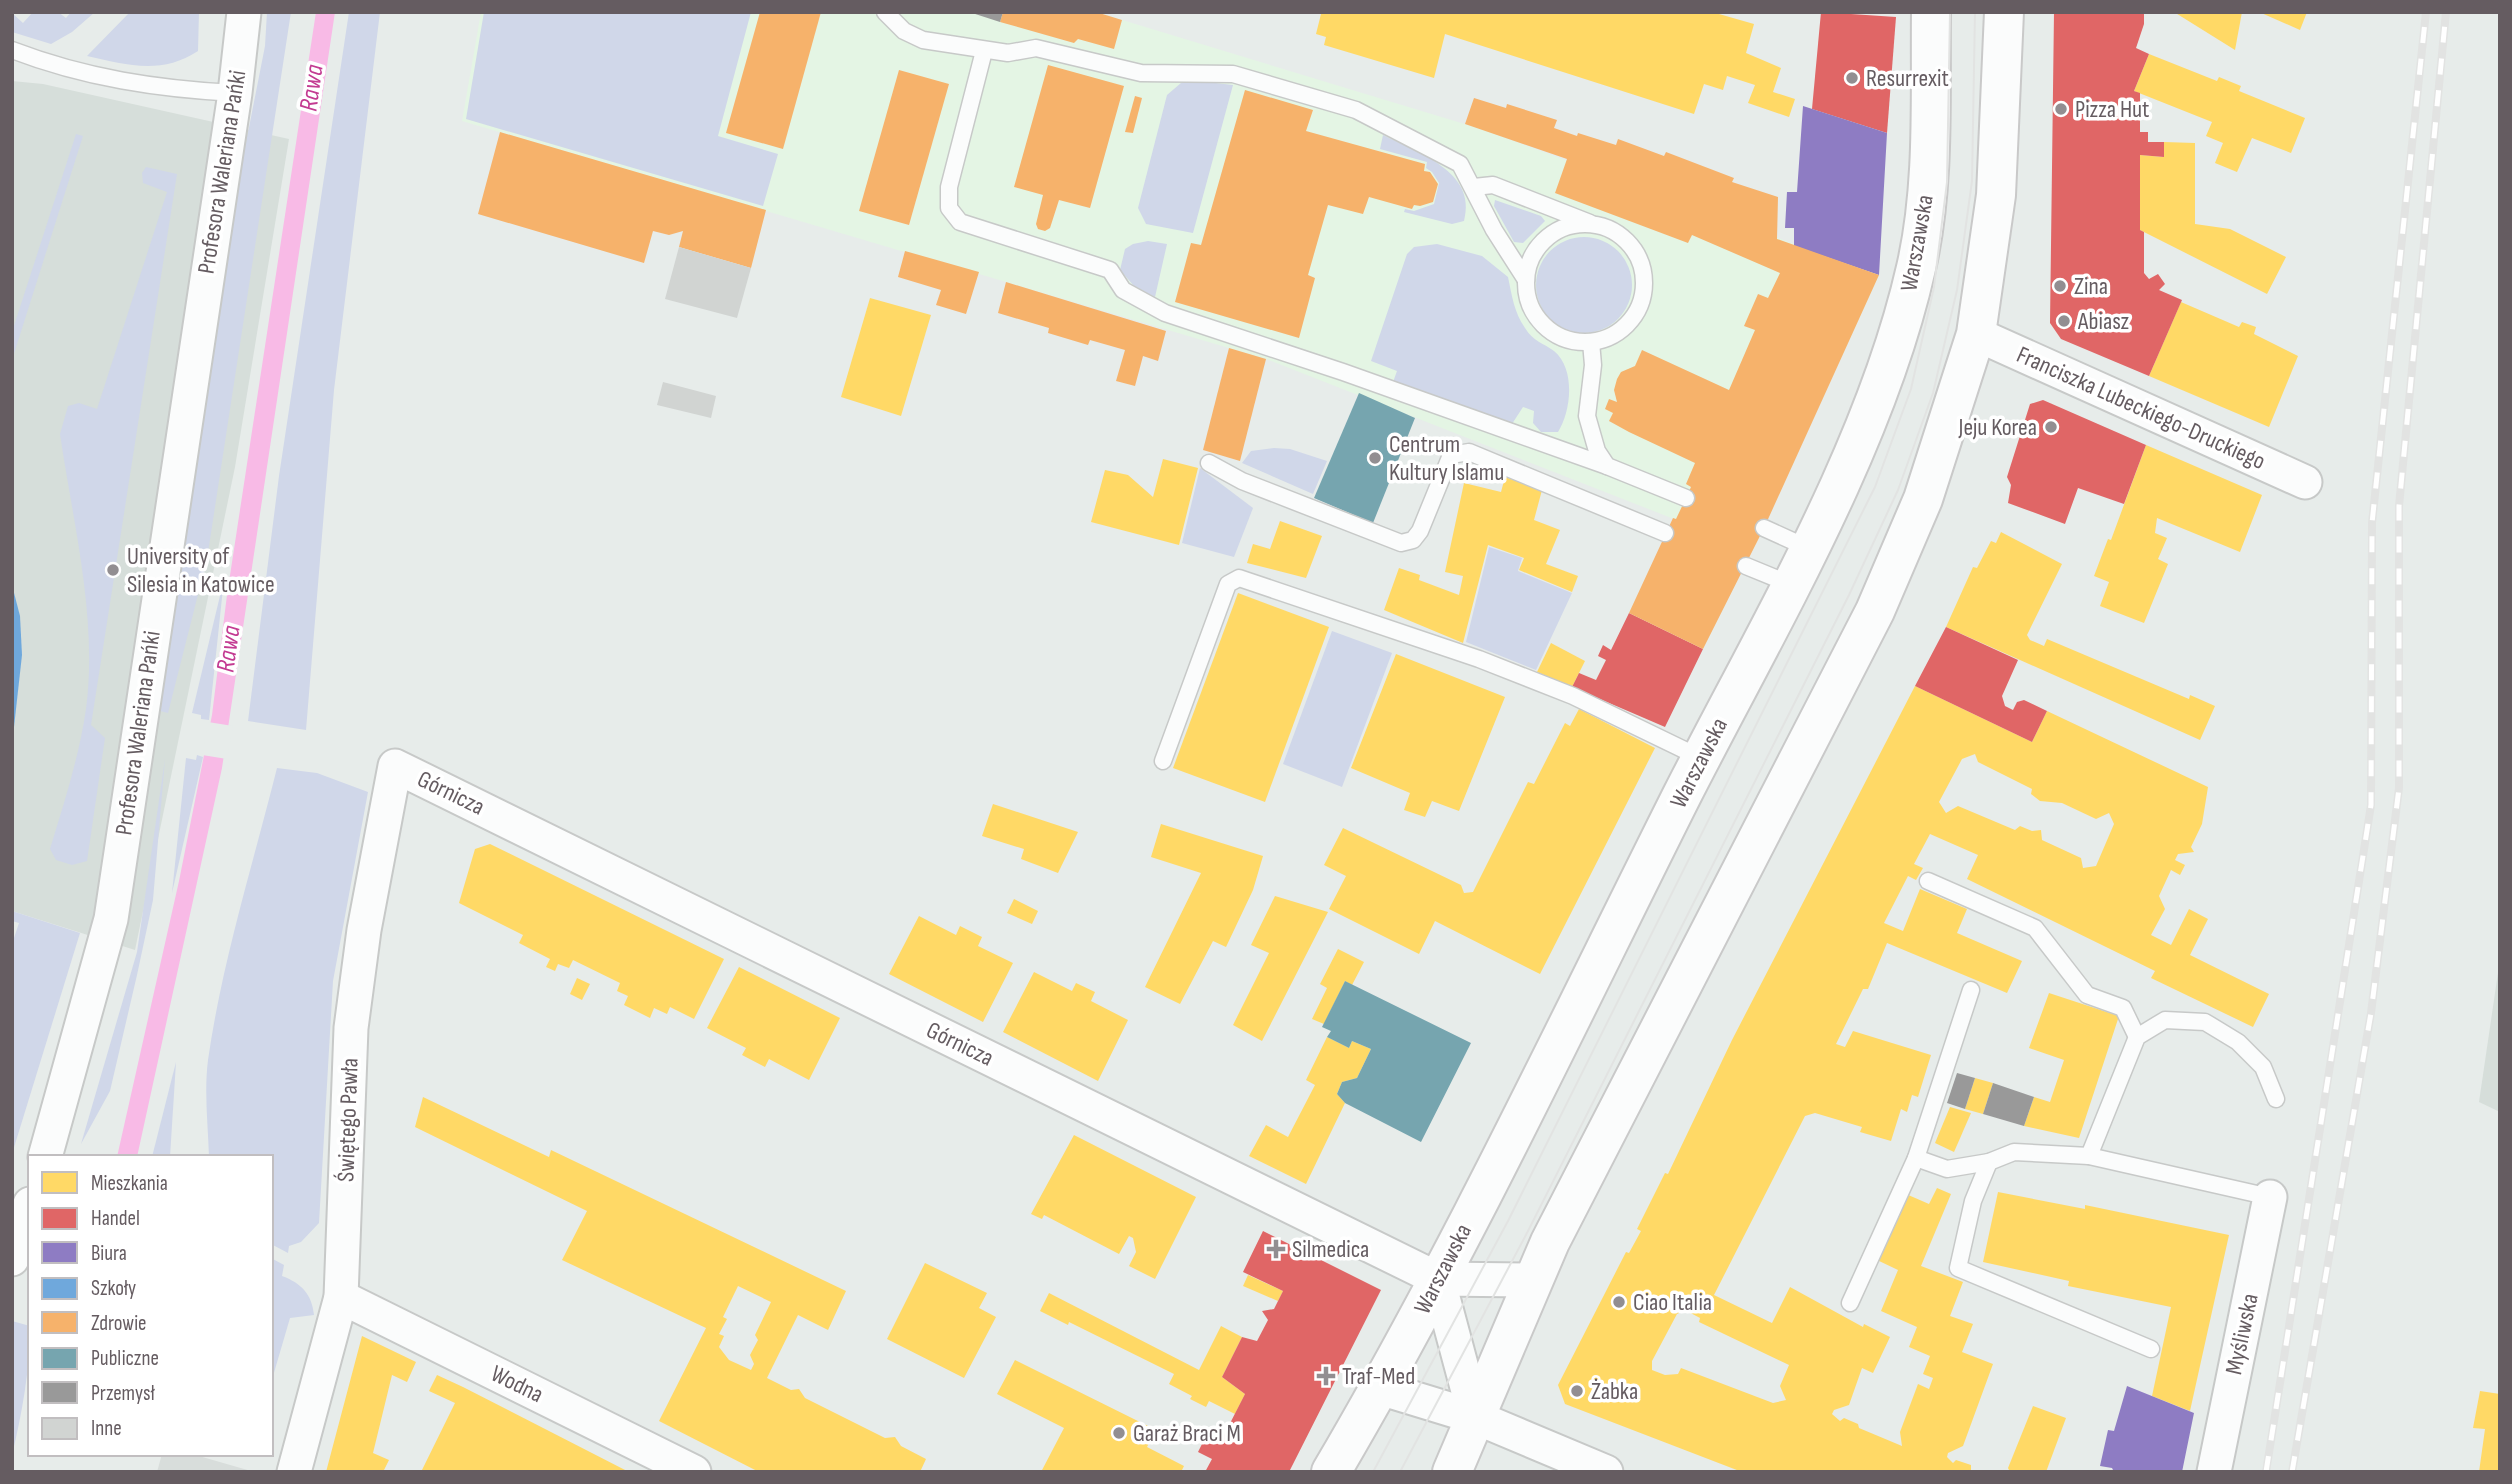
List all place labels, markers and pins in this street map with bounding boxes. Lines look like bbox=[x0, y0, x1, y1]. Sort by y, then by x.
place label: Resurrexit bbox=[1866, 64, 1949, 93]
marker: Resurrexit bbox=[1844, 70, 1860, 86]
place label: Pizza Hut bbox=[2075, 95, 2149, 124]
marker: Pizza Hut bbox=[2053, 101, 2069, 117]
place label: Zina bbox=[2074, 272, 2108, 301]
marker: Zina bbox=[2052, 278, 2068, 294]
place label: Abiasz bbox=[2077, 307, 2130, 336]
marker: Abiasz bbox=[2056, 313, 2072, 329]
place label: Jeju Korea bbox=[1957, 413, 2037, 442]
marker: Jeju Korea bbox=[2043, 419, 2059, 435]
place label: Centrum Kultury Islamu bbox=[1389, 430, 1504, 487]
marker: Centrum Kultury Islamu bbox=[1367, 450, 1383, 466]
place label: University of Silesia in Katowice bbox=[127, 542, 275, 599]
marker: University of Silesia in Katowice bbox=[105, 562, 121, 578]
place label: Silmedica bbox=[1292, 1235, 1369, 1264]
marker: Silmedica bbox=[1266, 1239, 1286, 1259]
place label: Ciao Italia bbox=[1633, 1288, 1712, 1317]
marker: Ciao Italia bbox=[1611, 1294, 1627, 1310]
place label: Traf-Med bbox=[1342, 1362, 1415, 1391]
marker: Traf-Med bbox=[1316, 1366, 1336, 1386]
place label: Żabka bbox=[1591, 1377, 1638, 1406]
marker: Żabka bbox=[1569, 1383, 1585, 1399]
place label: Garaż Braci M bbox=[1133, 1419, 1241, 1448]
marker: Garaż Braci M bbox=[1111, 1425, 1127, 1441]

